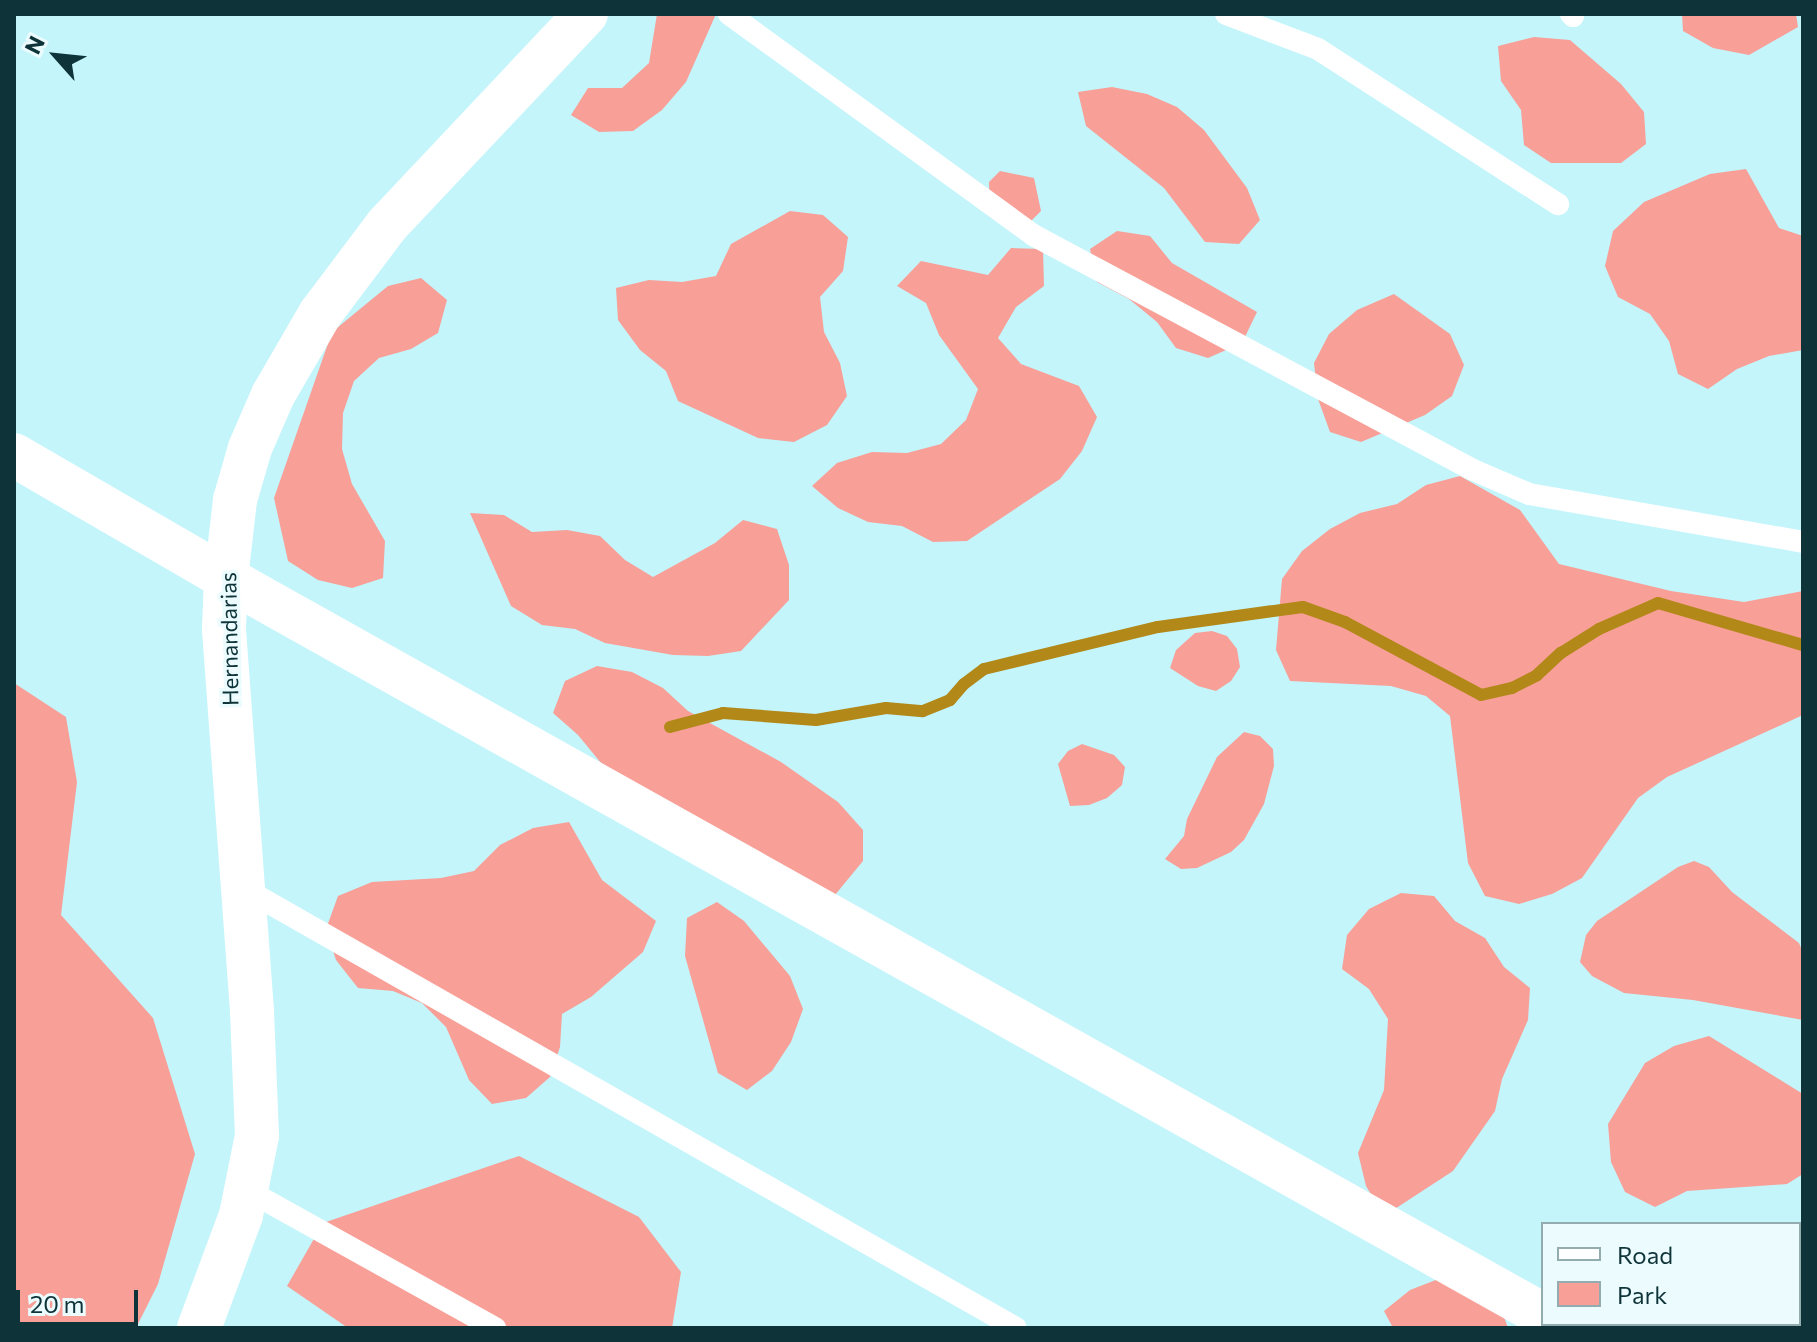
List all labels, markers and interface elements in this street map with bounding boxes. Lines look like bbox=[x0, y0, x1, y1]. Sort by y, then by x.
north arrow bbox=[16, 16, 96, 96]
text: N bbox=[18, 31, 50, 58]
street label: Hernandarias bbox=[215, 572, 243, 706]
legend bbox=[1541, 1222, 1801, 1326]
text: Road bbox=[1617, 1240, 1673, 1269]
scale bar bbox=[20, 1274, 142, 1324]
text: Park bbox=[1617, 1280, 1667, 1309]
text: 20 m bbox=[30, 1289, 84, 1318]

